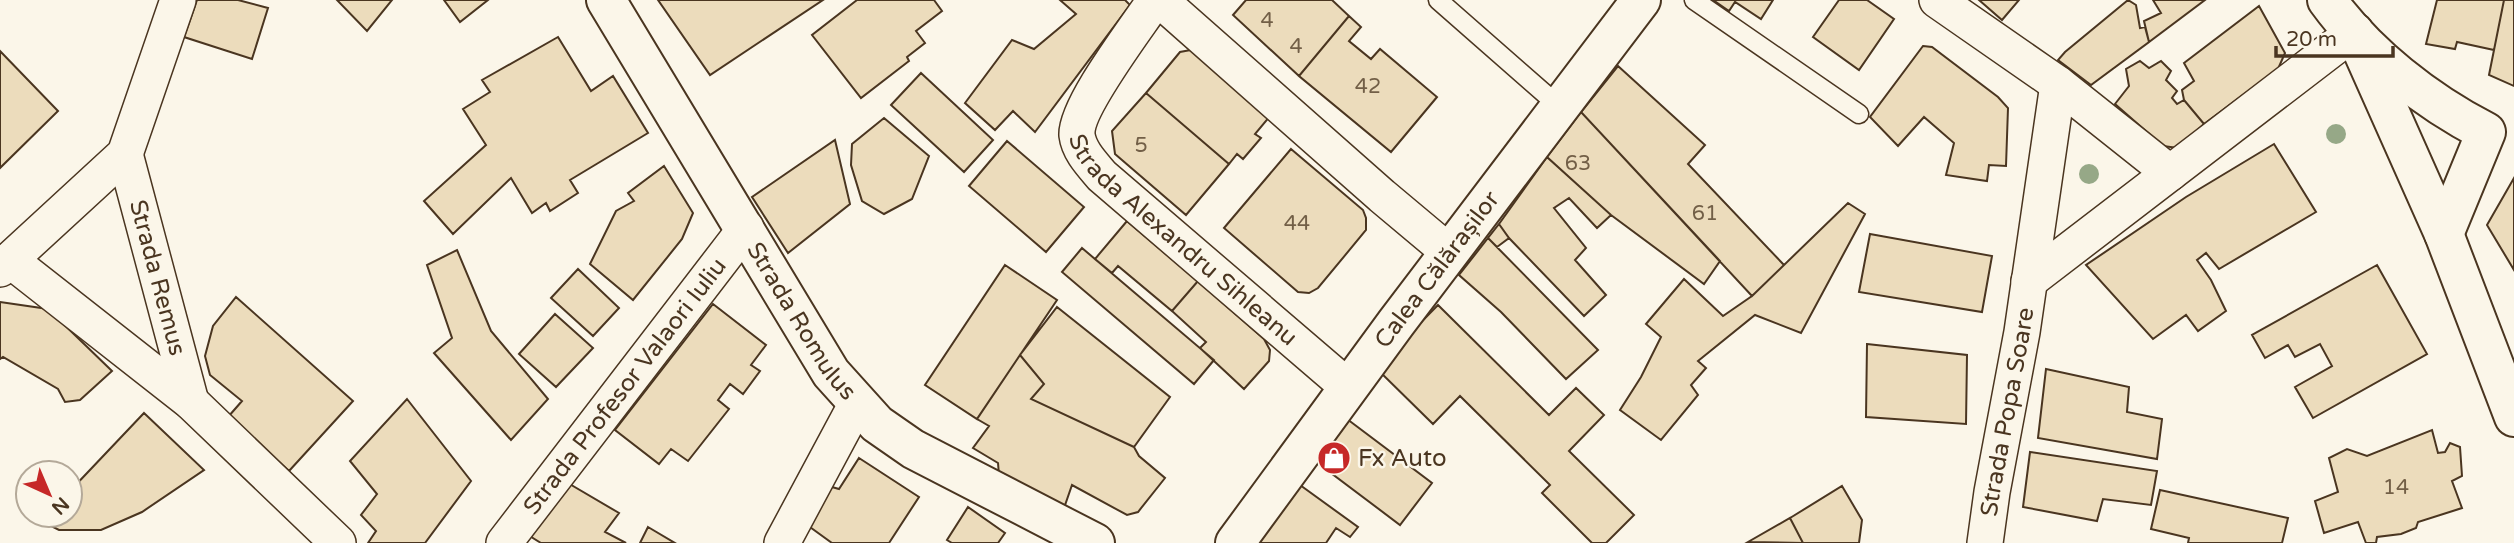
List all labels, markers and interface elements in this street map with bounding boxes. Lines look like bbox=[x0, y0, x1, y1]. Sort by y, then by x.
house number: 4 bbox=[1260, 8, 1274, 33]
scale bar bbox=[2276, 14, 2393, 58]
text: 20 m bbox=[2286, 27, 2337, 52]
house number: 4 bbox=[1289, 34, 1303, 59]
house number: 42 bbox=[1355, 74, 1381, 99]
street label: Strada Alexandru Sihleanu bbox=[1062, 131, 1303, 352]
house number: 5 bbox=[1134, 133, 1148, 158]
house number: 63 bbox=[1565, 151, 1591, 176]
street label: Calea Călărașilor bbox=[1369, 185, 1506, 354]
street label: Strada Remus bbox=[123, 197, 192, 359]
house number: 61 bbox=[1692, 201, 1718, 226]
house number: 44 bbox=[1284, 211, 1310, 236]
street label: Strada Romulus bbox=[741, 237, 862, 406]
street label: Strada Profesor Valaori Iuliu bbox=[517, 252, 733, 520]
street label: Strada Popa Soare bbox=[1975, 306, 2040, 518]
shop icon: Fx Auto bbox=[1315, 439, 1353, 477]
place label: Fx Auto bbox=[1358, 444, 1447, 473]
north arrow bbox=[14, 459, 84, 529]
house number: 14 bbox=[2383, 475, 2409, 500]
text: N bbox=[47, 492, 73, 519]

